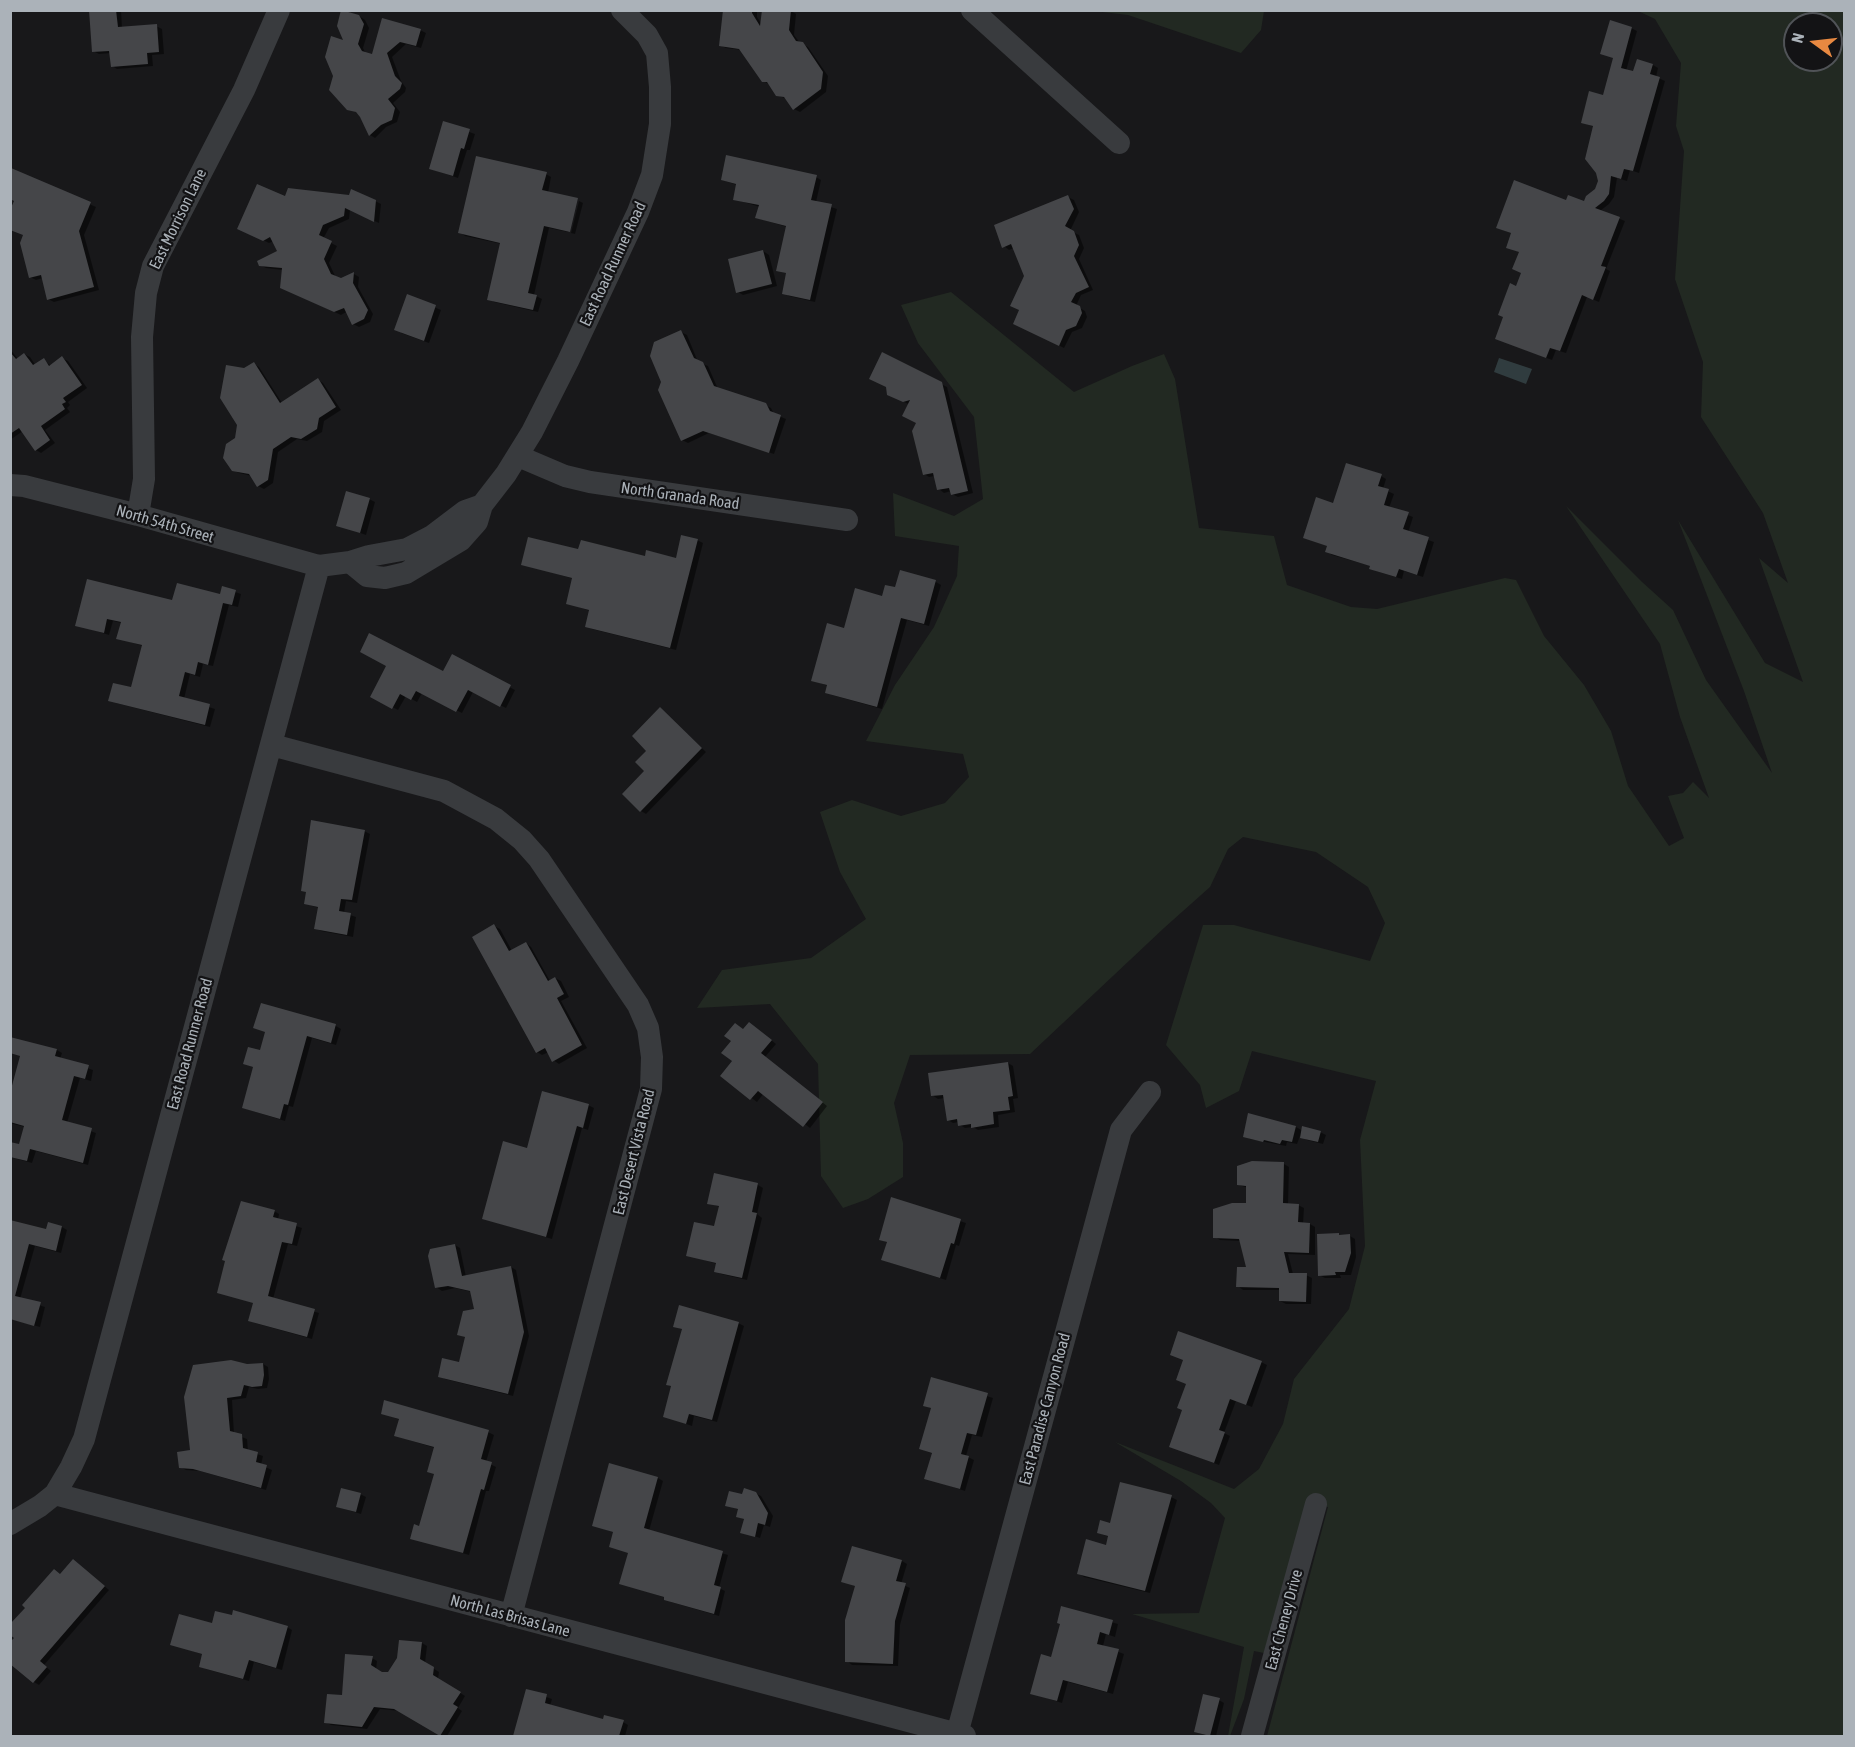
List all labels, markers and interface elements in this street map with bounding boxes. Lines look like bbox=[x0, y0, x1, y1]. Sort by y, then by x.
north arrow bbox=[1783, 12, 1843, 72]
text: N bbox=[1788, 31, 1807, 45]
street label: East Morrison Lane bbox=[145, 165, 211, 273]
street label: East Road Runner Road bbox=[576, 199, 650, 329]
street label: North Granada Road bbox=[620, 478, 740, 514]
street label: North 54th Street bbox=[114, 501, 216, 547]
street label: East Road Runner Road bbox=[163, 976, 217, 1112]
street label: East Desert Vista Road bbox=[609, 1087, 659, 1217]
street label: East Paradise Canyon Road bbox=[1015, 1331, 1075, 1487]
street label: East Cheney Drive bbox=[1261, 1567, 1307, 1673]
street label: North Las Brisas Lane bbox=[448, 1591, 572, 1641]

